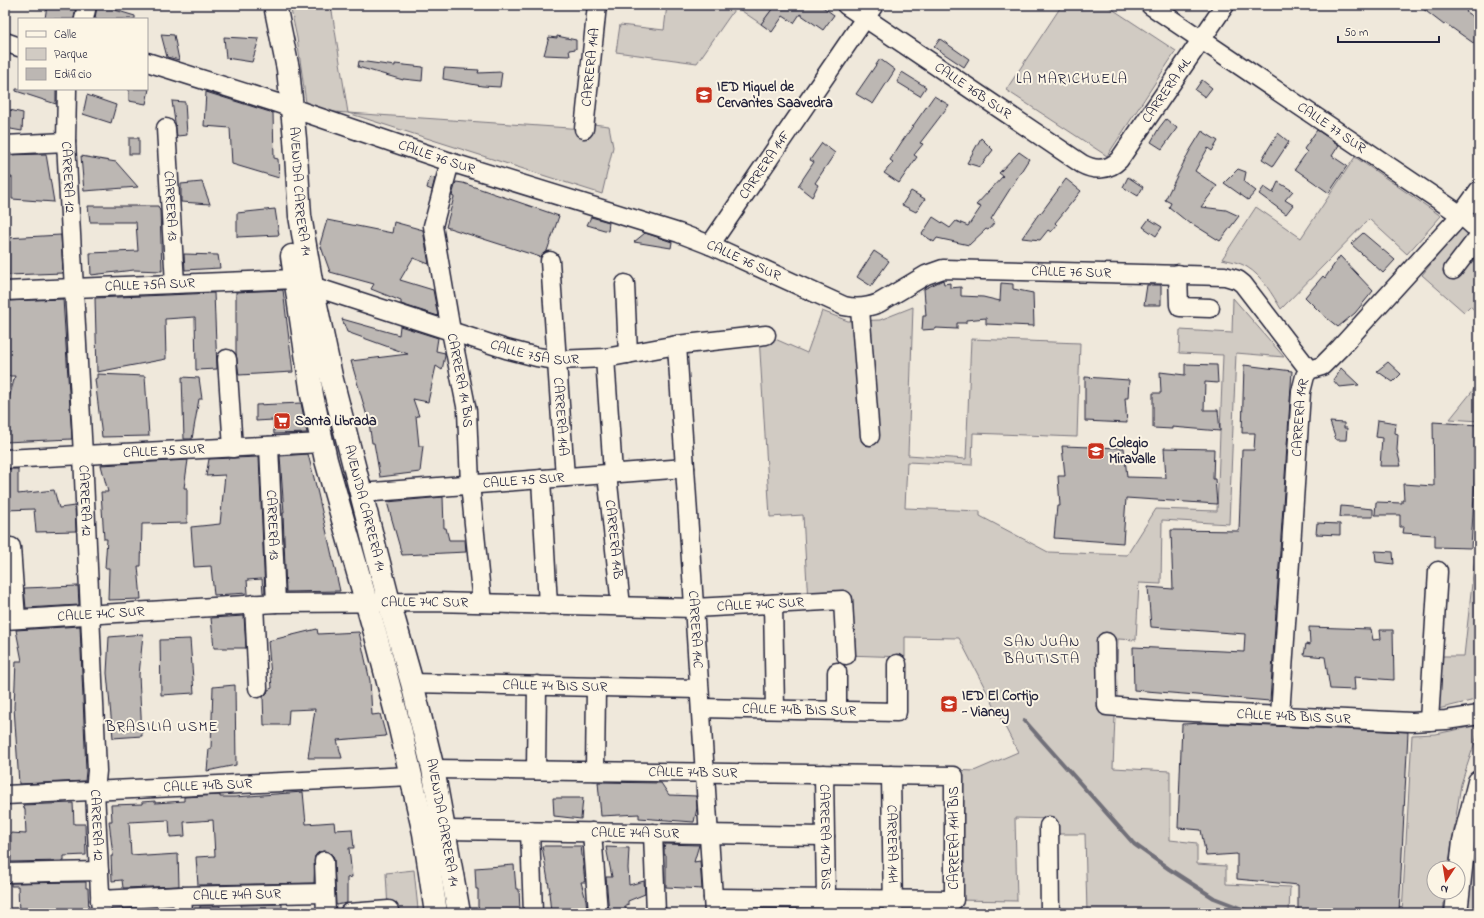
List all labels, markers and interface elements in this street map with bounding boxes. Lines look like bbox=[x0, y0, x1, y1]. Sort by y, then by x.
legend bbox=[18, 18, 148, 90]
scale bar bbox=[1338, 18, 1439, 44]
text: 50 m bbox=[1344, 24, 1368, 42]
text: Calle bbox=[54, 26, 77, 44]
street label: CARRERA 14A bbox=[576, 27, 605, 108]
text: Parque bbox=[54, 46, 88, 64]
street label: CARRERA 14L bbox=[1137, 53, 1197, 127]
street label: CALLE 76B SUR bbox=[930, 57, 1016, 124]
text: Edificio bbox=[54, 66, 92, 84]
district label: LA MARICHUELA bbox=[1016, 68, 1128, 90]
place label: IED Miguel de Cervantes Saavedra bbox=[717, 77, 833, 114]
school or university icon: IED Miguel de Cervantes Saavedra bbox=[694, 85, 714, 105]
street label: CALLE 77 SUR bbox=[1293, 97, 1370, 159]
street label: AVENIDA CARRERA 14 bbox=[283, 126, 317, 257]
street label: CARRERA 14F bbox=[734, 126, 796, 204]
street label: CALLE 76 SUR bbox=[396, 135, 478, 180]
street label: CARRERA 12 bbox=[55, 141, 80, 213]
street label: CARRERA 13 bbox=[158, 170, 183, 242]
street label: CALLE 76 SUR bbox=[703, 234, 784, 286]
street label: CALLE 76 SUR bbox=[1031, 261, 1112, 284]
street label: CALLE 75A SUR bbox=[104, 273, 196, 297]
street label: CARRERA 14 BIS bbox=[441, 331, 478, 428]
street label: CALLE 75A SUR bbox=[487, 334, 580, 371]
street label: CARRERA 14A bbox=[548, 376, 574, 457]
street label: CARRERA 14R bbox=[1286, 376, 1314, 457]
supermarket icon: Santa Librada bbox=[272, 411, 292, 431]
place label: Santa Librada bbox=[295, 411, 377, 432]
place label: Colegio Miravalle bbox=[1109, 433, 1157, 470]
street label: CALLE 75 SUR bbox=[123, 438, 205, 464]
school or university icon: Colegio Miravalle bbox=[1086, 441, 1106, 461]
street label: AVENIDA CARRERA 14 bbox=[339, 443, 391, 573]
street label: CARRERA 12 bbox=[73, 464, 97, 537]
street label: CALLE 75 SUR bbox=[482, 467, 565, 494]
street label: CARRERA 13 bbox=[260, 489, 285, 561]
street label: CARRERA 14B bbox=[599, 499, 629, 580]
street label: CARRERA 14C bbox=[683, 590, 709, 669]
street label: CALLE 74C SUR bbox=[381, 591, 468, 613]
street label: CALLE 74C SUR bbox=[716, 592, 805, 617]
street label: CALLE 74C SUR bbox=[57, 601, 145, 627]
district label: SAN JUAN BAUTISTA bbox=[1003, 631, 1080, 670]
street label: CALLE 74 BIS SUR bbox=[502, 674, 608, 698]
place label: IED El Cortijo - Vianey bbox=[961, 686, 1039, 725]
school or university icon: IED El Cortijo - Vianey bbox=[939, 694, 959, 714]
street label: CALLE 74B BIS SUR bbox=[742, 698, 856, 722]
street label: CALLE 74B BIS SUR bbox=[1236, 704, 1351, 730]
district label: BRASILIA USME bbox=[104, 716, 219, 738]
street label: AVENIDA CARRERA 14 bbox=[420, 756, 464, 888]
street label: CALLE 74B SUR bbox=[648, 761, 738, 784]
street label: CALLE 74B SUR bbox=[163, 773, 253, 798]
street label: CARRERA 14D BIS bbox=[814, 784, 836, 890]
street label: CARRERA 14H BIS bbox=[944, 786, 965, 890]
street label: CARRERA 12 bbox=[84, 789, 109, 861]
street label: CARRERA 14H bbox=[881, 805, 903, 883]
street label: CALLE 74A SUR bbox=[591, 822, 679, 844]
north arrow bbox=[1426, 860, 1466, 900]
text: N bbox=[1439, 880, 1449, 897]
street label: CALLE 74A SUR bbox=[193, 883, 281, 906]

